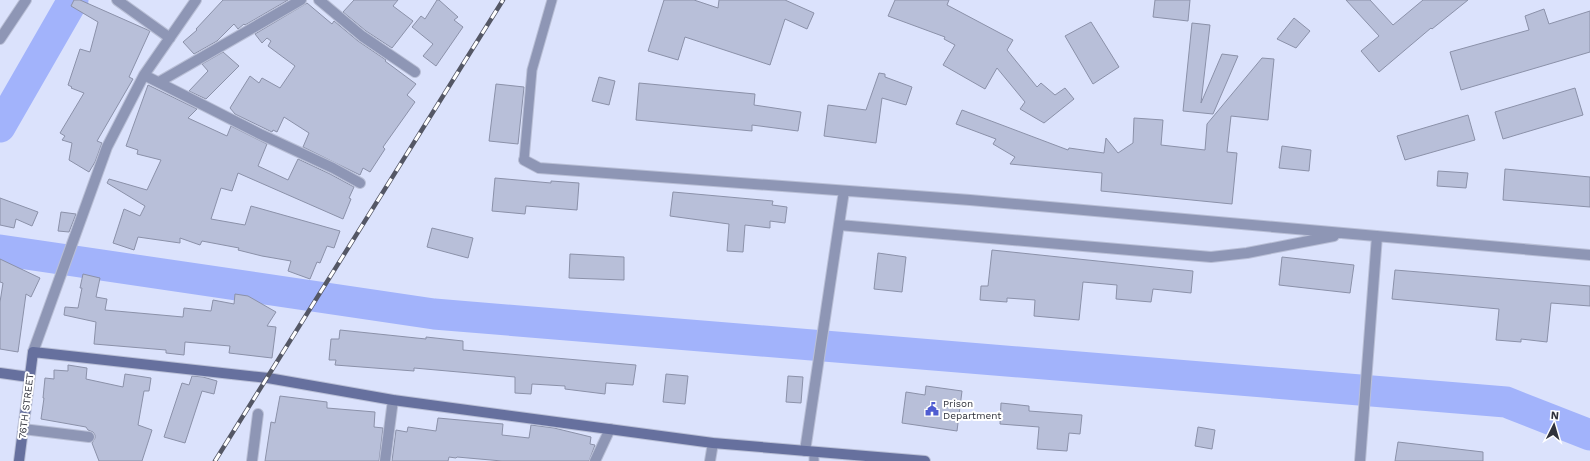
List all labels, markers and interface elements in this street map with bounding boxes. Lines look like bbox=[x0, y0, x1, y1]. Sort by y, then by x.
street label: 76TH STREET bbox=[17, 373, 35, 439]
place label: Prison Department bbox=[943, 398, 1002, 421]
public building icon: Prison Department bbox=[924, 401, 940, 417]
north arrow bbox=[1534, 405, 1574, 445]
text: N bbox=[1550, 409, 1559, 422]

